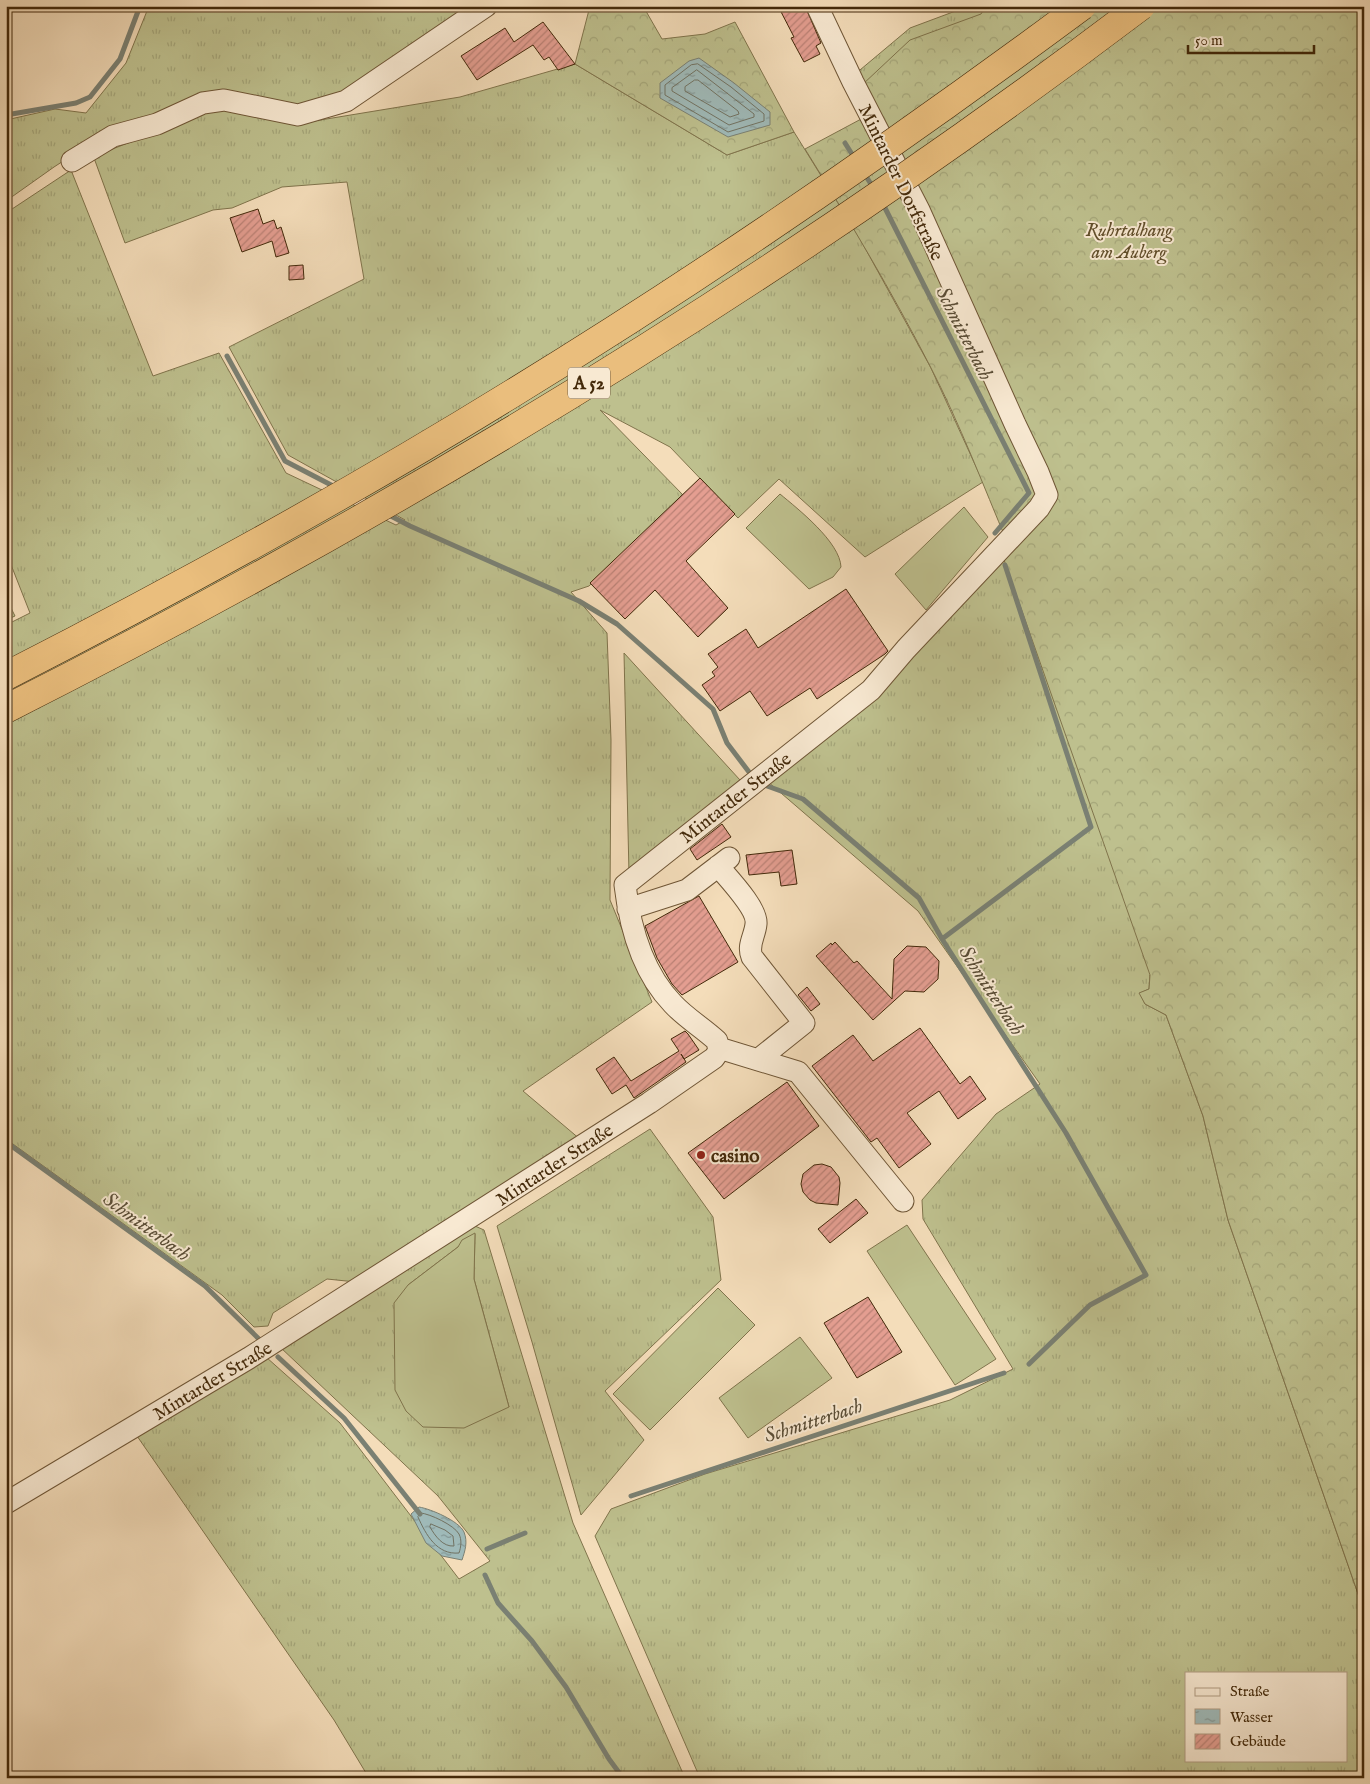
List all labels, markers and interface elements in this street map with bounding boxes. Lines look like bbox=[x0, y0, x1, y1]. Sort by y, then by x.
scale bar bbox=[1188, 22, 1314, 54]
text: 50 m bbox=[1195, 31, 1223, 50]
street label: Mintarder Dorfstraße bbox=[852, 101, 949, 265]
park label: Ruhrtalhang am Auberg bbox=[1085, 219, 1173, 265]
water label: Schmitterbach bbox=[929, 283, 998, 385]
road number: A 52 bbox=[568, 368, 610, 398]
street label: Mintarder Straße bbox=[676, 747, 797, 849]
water label: Schmitterbach bbox=[953, 941, 1029, 1041]
street label: Mintarder Straße bbox=[492, 1119, 618, 1212]
place label: casino bbox=[711, 1145, 760, 1169]
marker: casino bbox=[695, 1149, 707, 1161]
water label: Schmitterbach bbox=[98, 1187, 195, 1268]
street label: Mintarder Straße bbox=[149, 1337, 277, 1427]
water label: Schmitterbach bbox=[761, 1394, 866, 1449]
legend bbox=[1185, 1672, 1348, 1762]
text: Straße bbox=[1230, 1682, 1270, 1701]
text: Wasser bbox=[1230, 1708, 1273, 1727]
text: Gebäude bbox=[1230, 1732, 1286, 1751]

